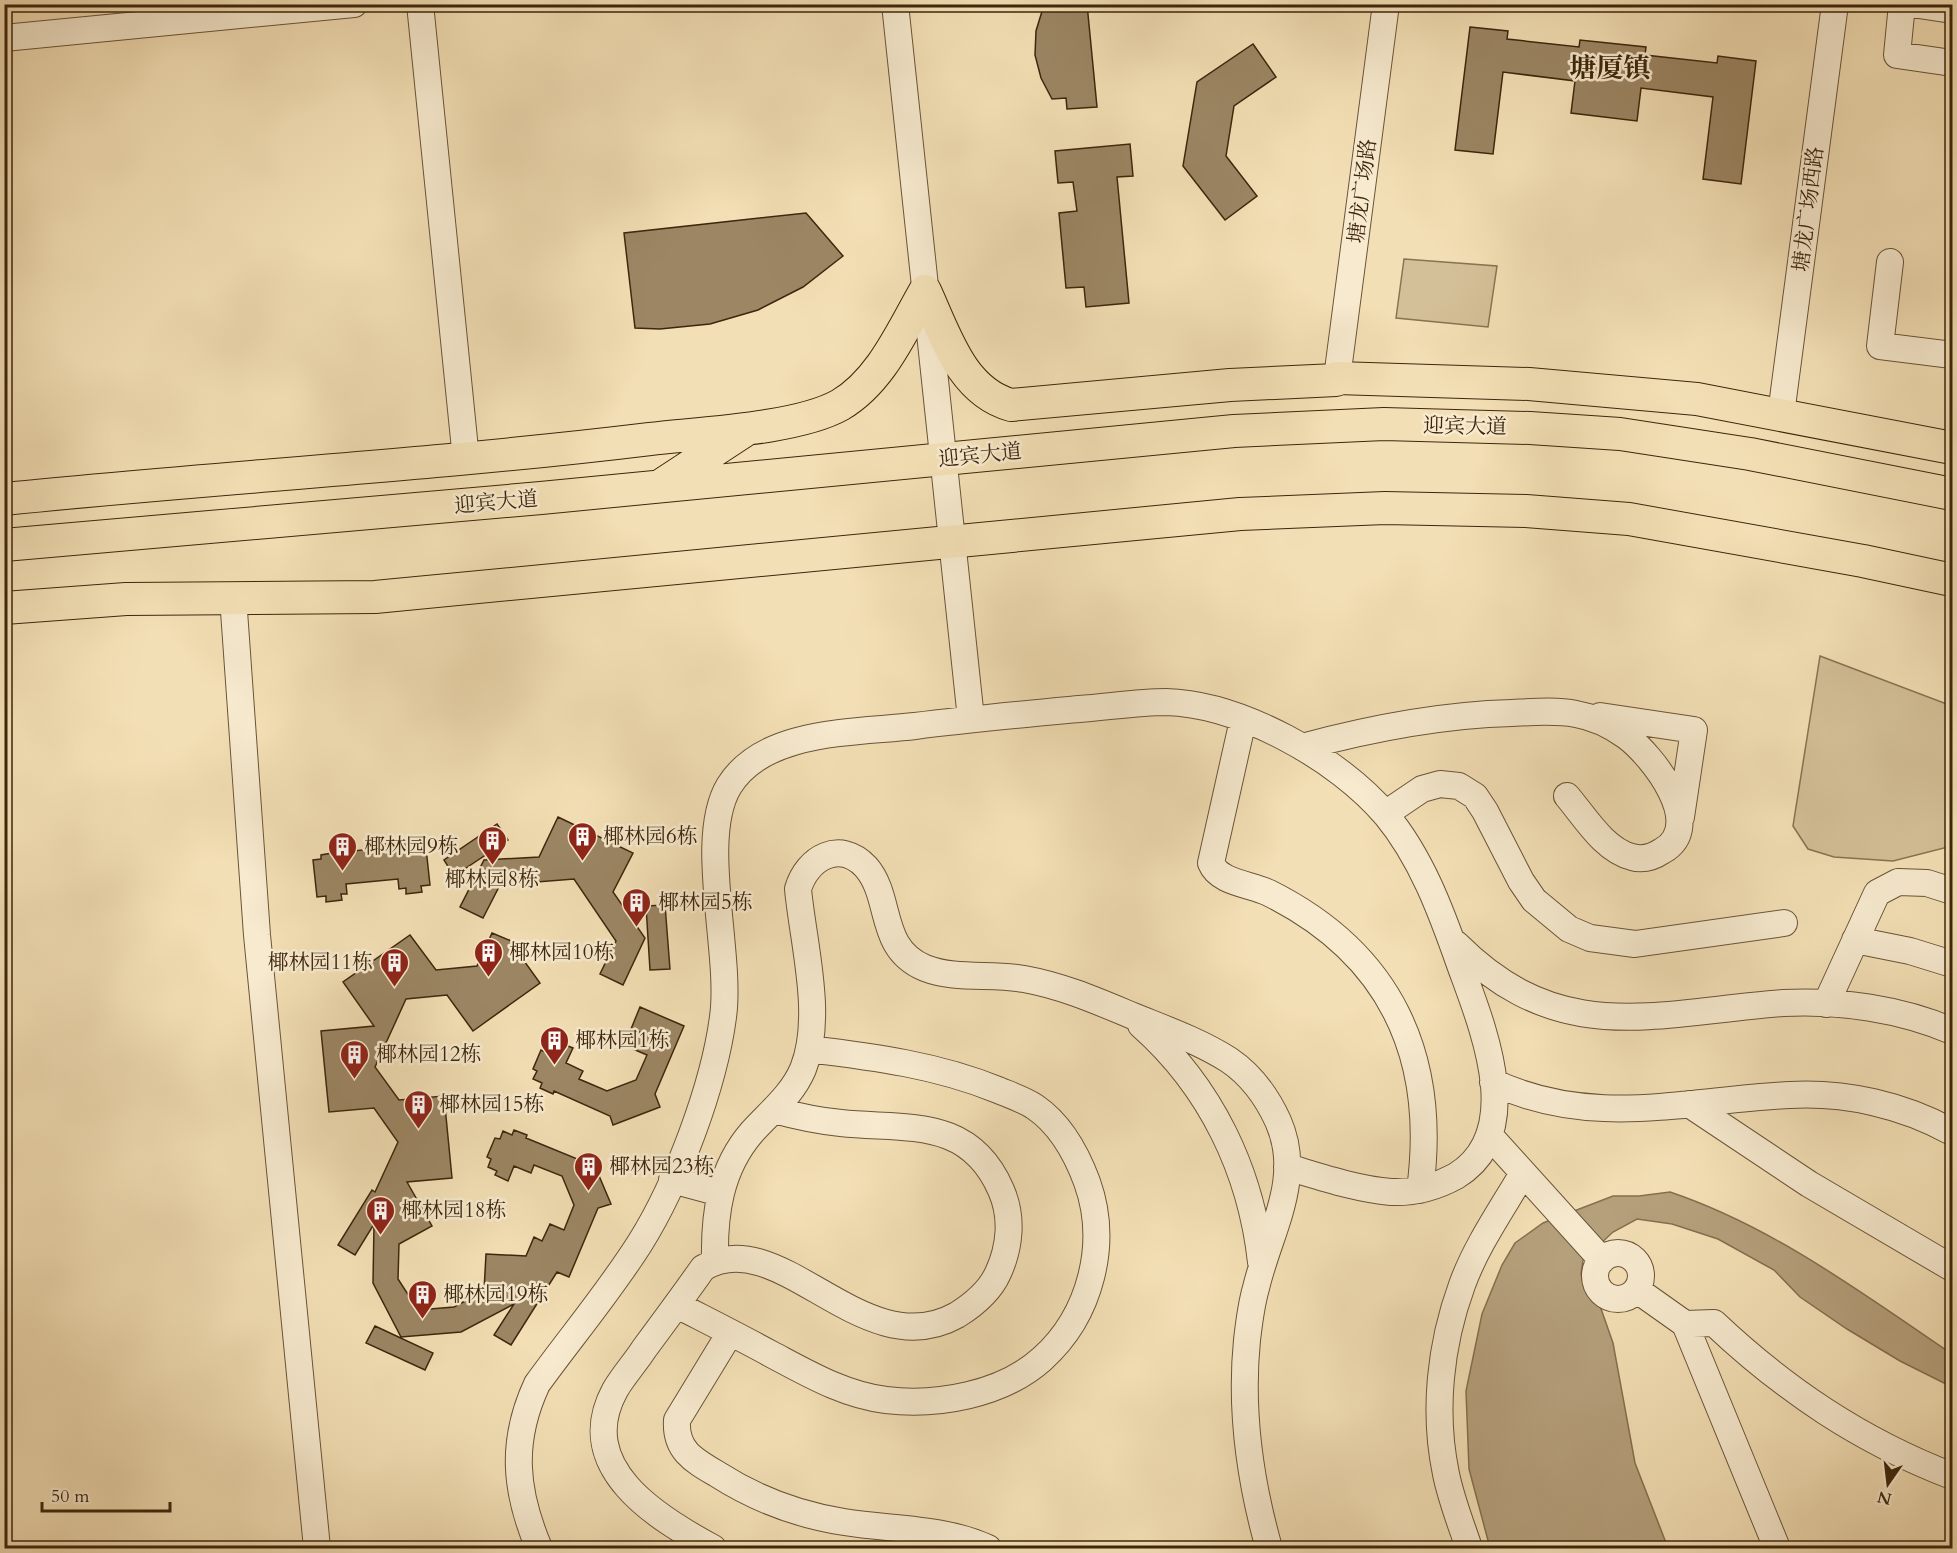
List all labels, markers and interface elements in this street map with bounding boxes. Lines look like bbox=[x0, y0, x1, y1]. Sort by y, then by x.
district label: 塘厦镇 bbox=[1570, 50, 1651, 87]
street label: 塘龙广场路 bbox=[1342, 137, 1383, 245]
street label: 塘龙广场西路 bbox=[1786, 145, 1831, 273]
street label: 迎宾大道 bbox=[1423, 411, 1507, 442]
street label: 迎宾大道 bbox=[937, 437, 1023, 474]
street label: 迎宾大道 bbox=[453, 484, 539, 521]
building icon: 椰林园6栋 bbox=[566, 820, 598, 862]
place label: 椰林园6栋 bbox=[603, 822, 698, 851]
building icon: 椰林园8栋 bbox=[476, 824, 508, 866]
building icon: 椰林园9栋 bbox=[327, 830, 359, 872]
place label: 椰林园9栋 bbox=[364, 832, 459, 861]
place label: 椰林园8栋 bbox=[445, 865, 539, 894]
building icon: 椰林园5栋 bbox=[621, 886, 653, 928]
place label: 椰林园5栋 bbox=[658, 888, 753, 917]
building icon: 椰林园10栋 bbox=[472, 936, 504, 978]
place label: 椰林园10栋 bbox=[509, 938, 615, 967]
building icon: 椰林园11栋 bbox=[378, 946, 410, 988]
place label: 椰林园11栋 bbox=[267, 948, 373, 977]
building icon: 椰林园1栋 bbox=[538, 1024, 570, 1066]
place label: 椰林园1栋 bbox=[575, 1026, 670, 1055]
building icon: 椰林园12栋 bbox=[339, 1038, 371, 1080]
place label: 椰林园12栋 bbox=[376, 1040, 482, 1069]
building icon: 椰林园15栋 bbox=[402, 1088, 434, 1130]
place label: 椰林园15栋 bbox=[439, 1090, 545, 1119]
building icon: 椰林园23栋 bbox=[572, 1150, 604, 1192]
place label: 椰林园23栋 bbox=[609, 1152, 715, 1181]
building icon: 椰林园18栋 bbox=[364, 1194, 396, 1236]
place label: 椰林园18栋 bbox=[401, 1196, 507, 1225]
building icon: 椰林园19栋 bbox=[406, 1278, 438, 1320]
place label: 椰林园19栋 bbox=[443, 1280, 549, 1309]
north arrow bbox=[1858, 1454, 1918, 1514]
scale bar bbox=[42, 1475, 170, 1513]
text: 50 m bbox=[51, 1484, 90, 1509]
text: N bbox=[1875, 1485, 1894, 1510]

